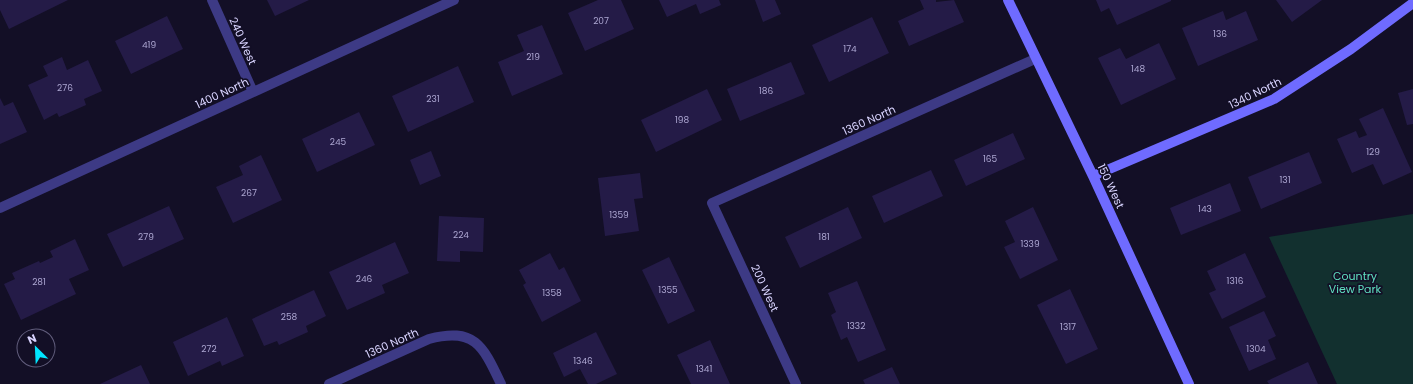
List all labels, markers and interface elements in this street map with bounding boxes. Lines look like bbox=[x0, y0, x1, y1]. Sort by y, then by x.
street label: 240 West bbox=[225, 15, 261, 67]
house number: 207 bbox=[593, 15, 609, 27]
house number: 136 bbox=[1213, 28, 1227, 40]
house number: 419 bbox=[142, 39, 156, 51]
house number: 174 bbox=[843, 43, 857, 55]
house number: 219 bbox=[526, 51, 540, 63]
house number: 148 bbox=[1131, 63, 1145, 75]
street label: 1340 North bbox=[1226, 73, 1284, 113]
street label: 1400 North bbox=[193, 74, 251, 112]
house number: 276 bbox=[57, 82, 73, 94]
house number: 186 bbox=[759, 85, 773, 97]
house number: 231 bbox=[426, 93, 440, 105]
street label: 1360 North bbox=[840, 101, 898, 139]
house number: 198 bbox=[675, 114, 689, 126]
house number: 245 bbox=[330, 136, 347, 148]
house number: 129 bbox=[1366, 146, 1380, 158]
house number: 165 bbox=[983, 153, 997, 165]
street label: 150 West bbox=[1094, 161, 1128, 211]
house number: 131 bbox=[1279, 174, 1291, 186]
house number: 267 bbox=[241, 187, 257, 199]
house number: 143 bbox=[1198, 203, 1212, 215]
house number: 1359 bbox=[609, 209, 629, 221]
house number: 224 bbox=[453, 229, 469, 241]
house number: 279 bbox=[138, 231, 154, 243]
house number: 181 bbox=[818, 231, 830, 243]
house number: 1339 bbox=[1020, 238, 1040, 250]
street label: 200 West bbox=[747, 262, 783, 314]
park label: Country View Park bbox=[1329, 268, 1382, 297]
house number: 246 bbox=[356, 273, 373, 285]
house number: 1316 bbox=[1227, 275, 1244, 287]
house number: 281 bbox=[32, 276, 46, 288]
house number: 1355 bbox=[658, 284, 678, 296]
house number: 1358 bbox=[542, 287, 562, 299]
house number: 258 bbox=[281, 311, 298, 323]
house number: 1332 bbox=[847, 320, 865, 332]
house number: 1317 bbox=[1060, 321, 1076, 333]
street label: 1360 North bbox=[363, 324, 421, 362]
north arrow bbox=[16, 328, 56, 368]
text: N bbox=[25, 330, 39, 348]
house number: 272 bbox=[201, 343, 217, 355]
house number: 1304 bbox=[1246, 343, 1266, 355]
house number: 1346 bbox=[573, 355, 593, 367]
house number: 1341 bbox=[696, 363, 712, 375]

